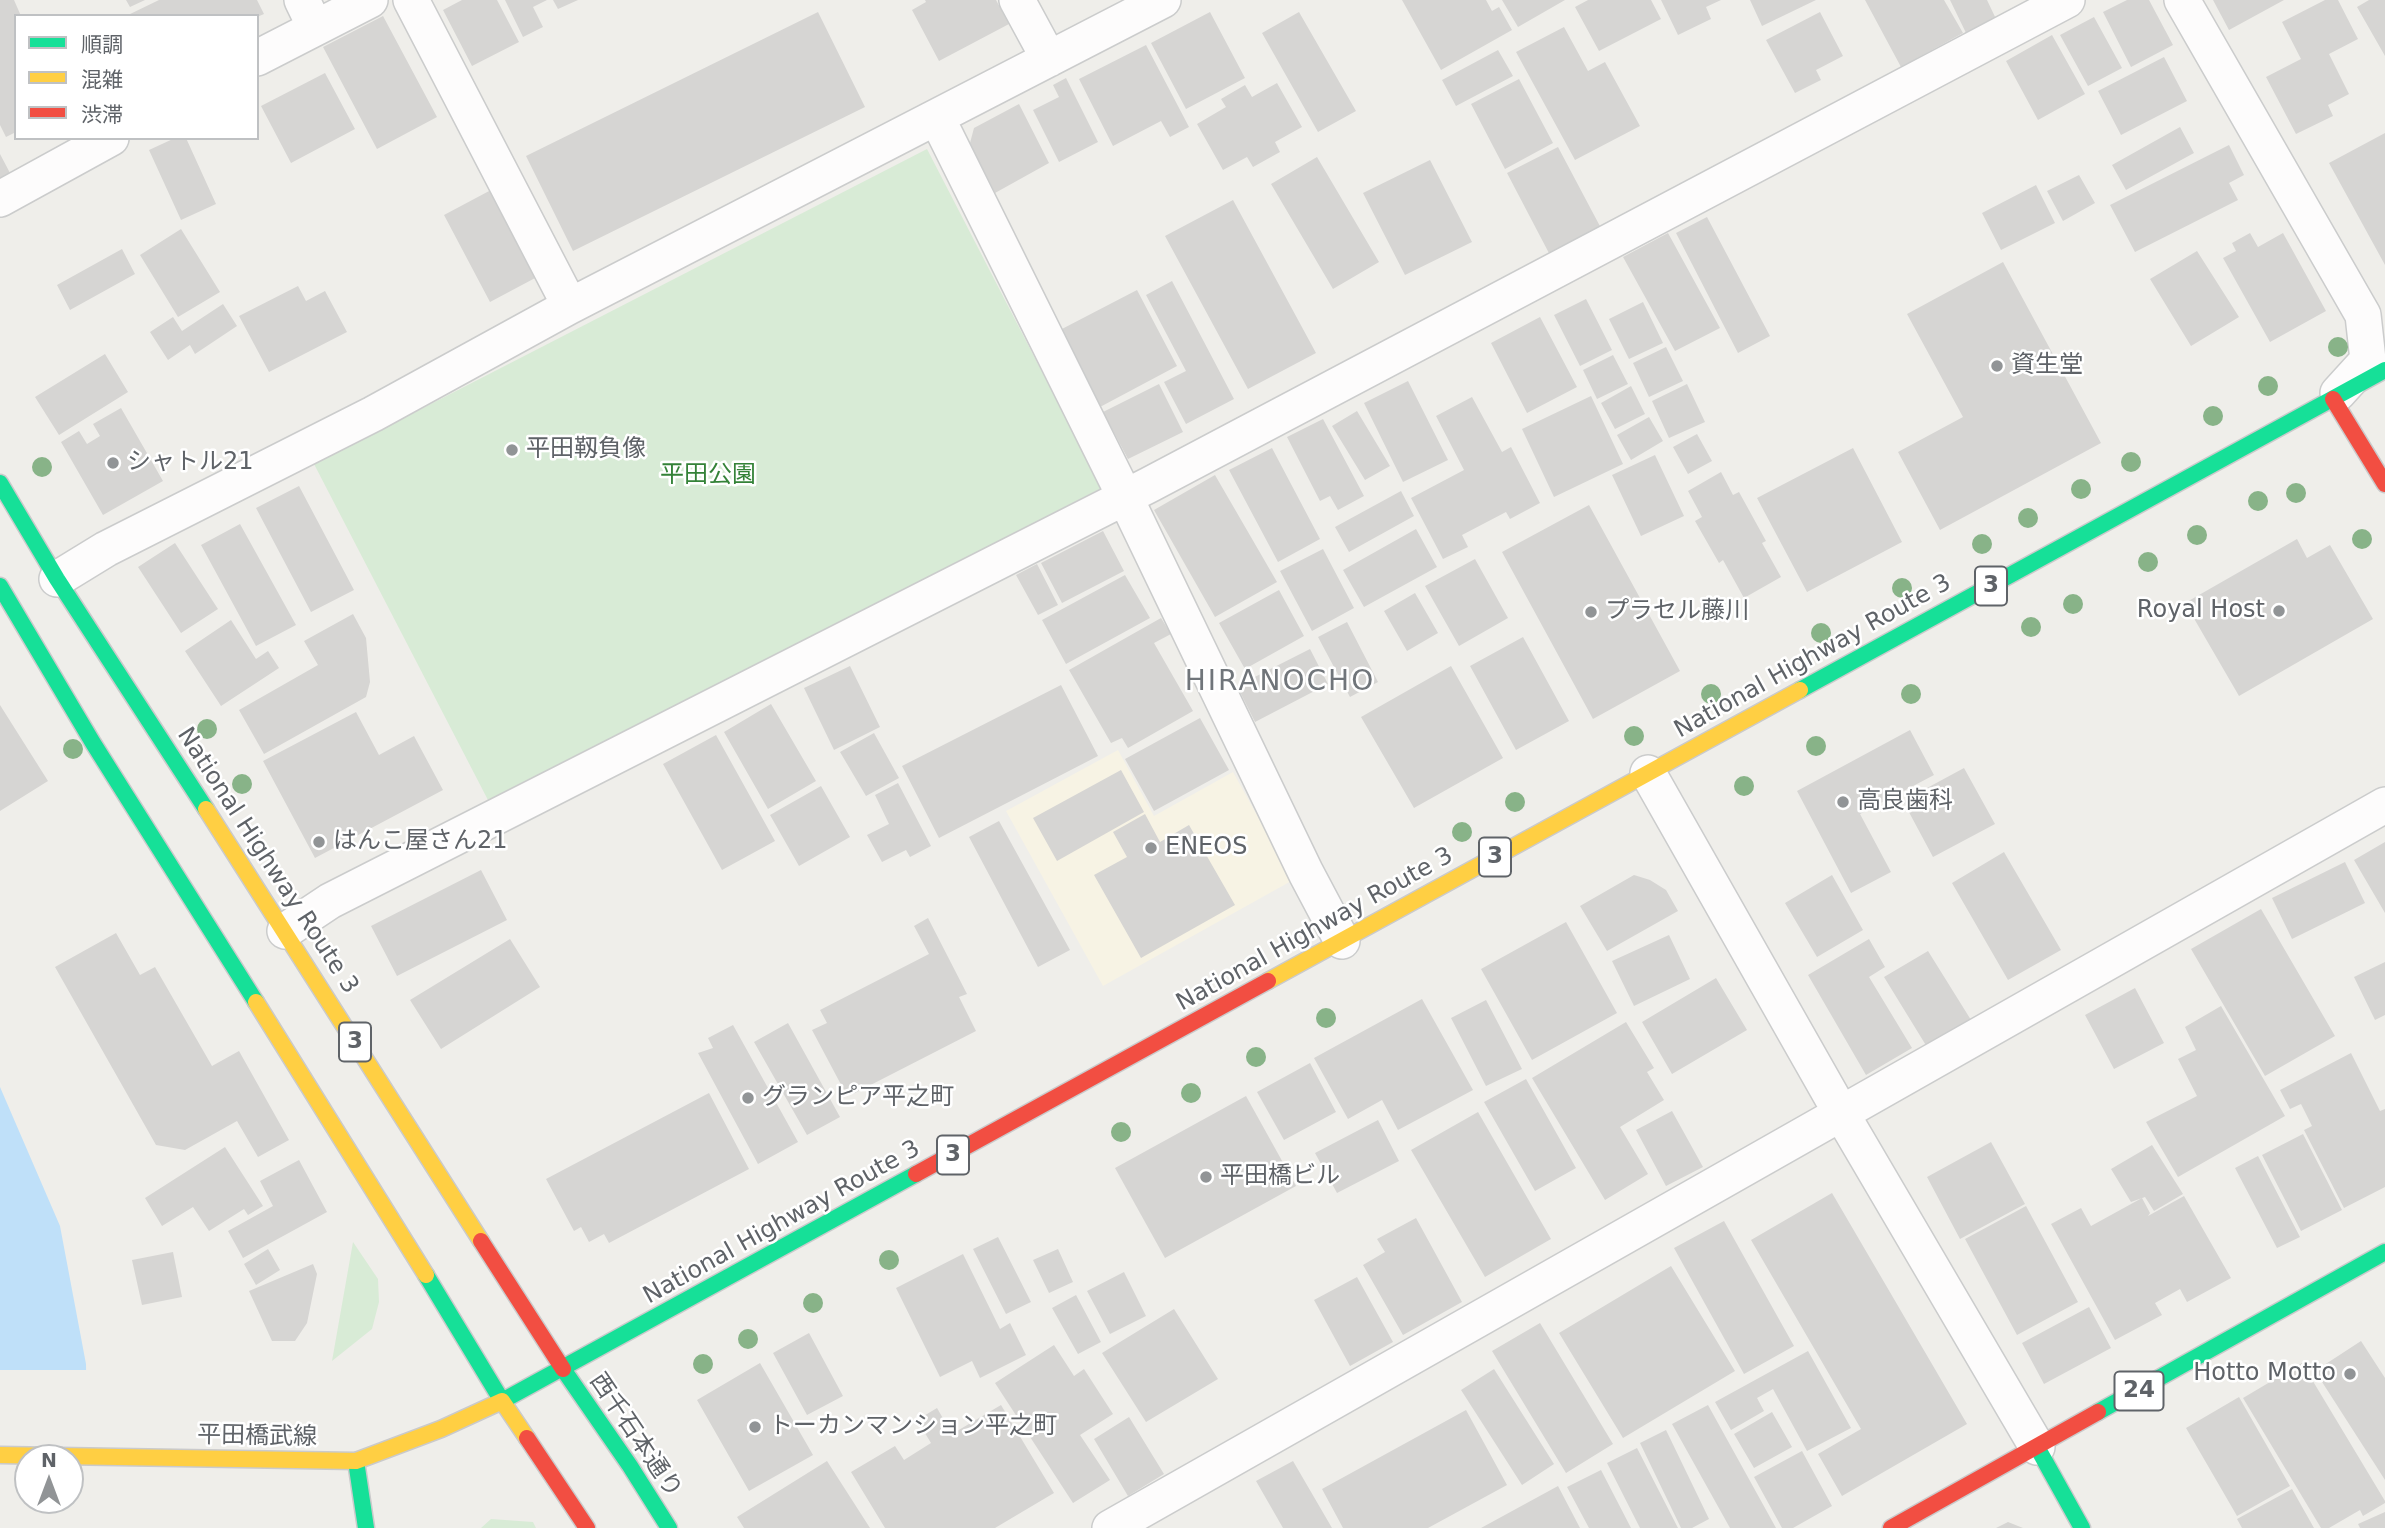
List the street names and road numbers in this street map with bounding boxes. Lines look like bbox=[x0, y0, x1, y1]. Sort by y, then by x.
road number: 3 bbox=[1975, 566, 2007, 606]
street label: National Highway Route 3 bbox=[1670, 569, 1956, 745]
street label: National Highway Route 3 bbox=[170, 723, 364, 999]
road number: 3 bbox=[1479, 838, 1511, 876]
street label: National Highway Route 3 bbox=[1172, 842, 1458, 1018]
road number: 3 bbox=[339, 1023, 371, 1062]
street label: National Highway Route 3 bbox=[639, 1135, 925, 1311]
road number: 3 bbox=[937, 1136, 969, 1174]
street label: 西千石本通り bbox=[583, 1368, 687, 1504]
road number: 24 bbox=[2114, 1372, 2164, 1410]
street label: 平田橋武線 bbox=[197, 1422, 317, 1452]

